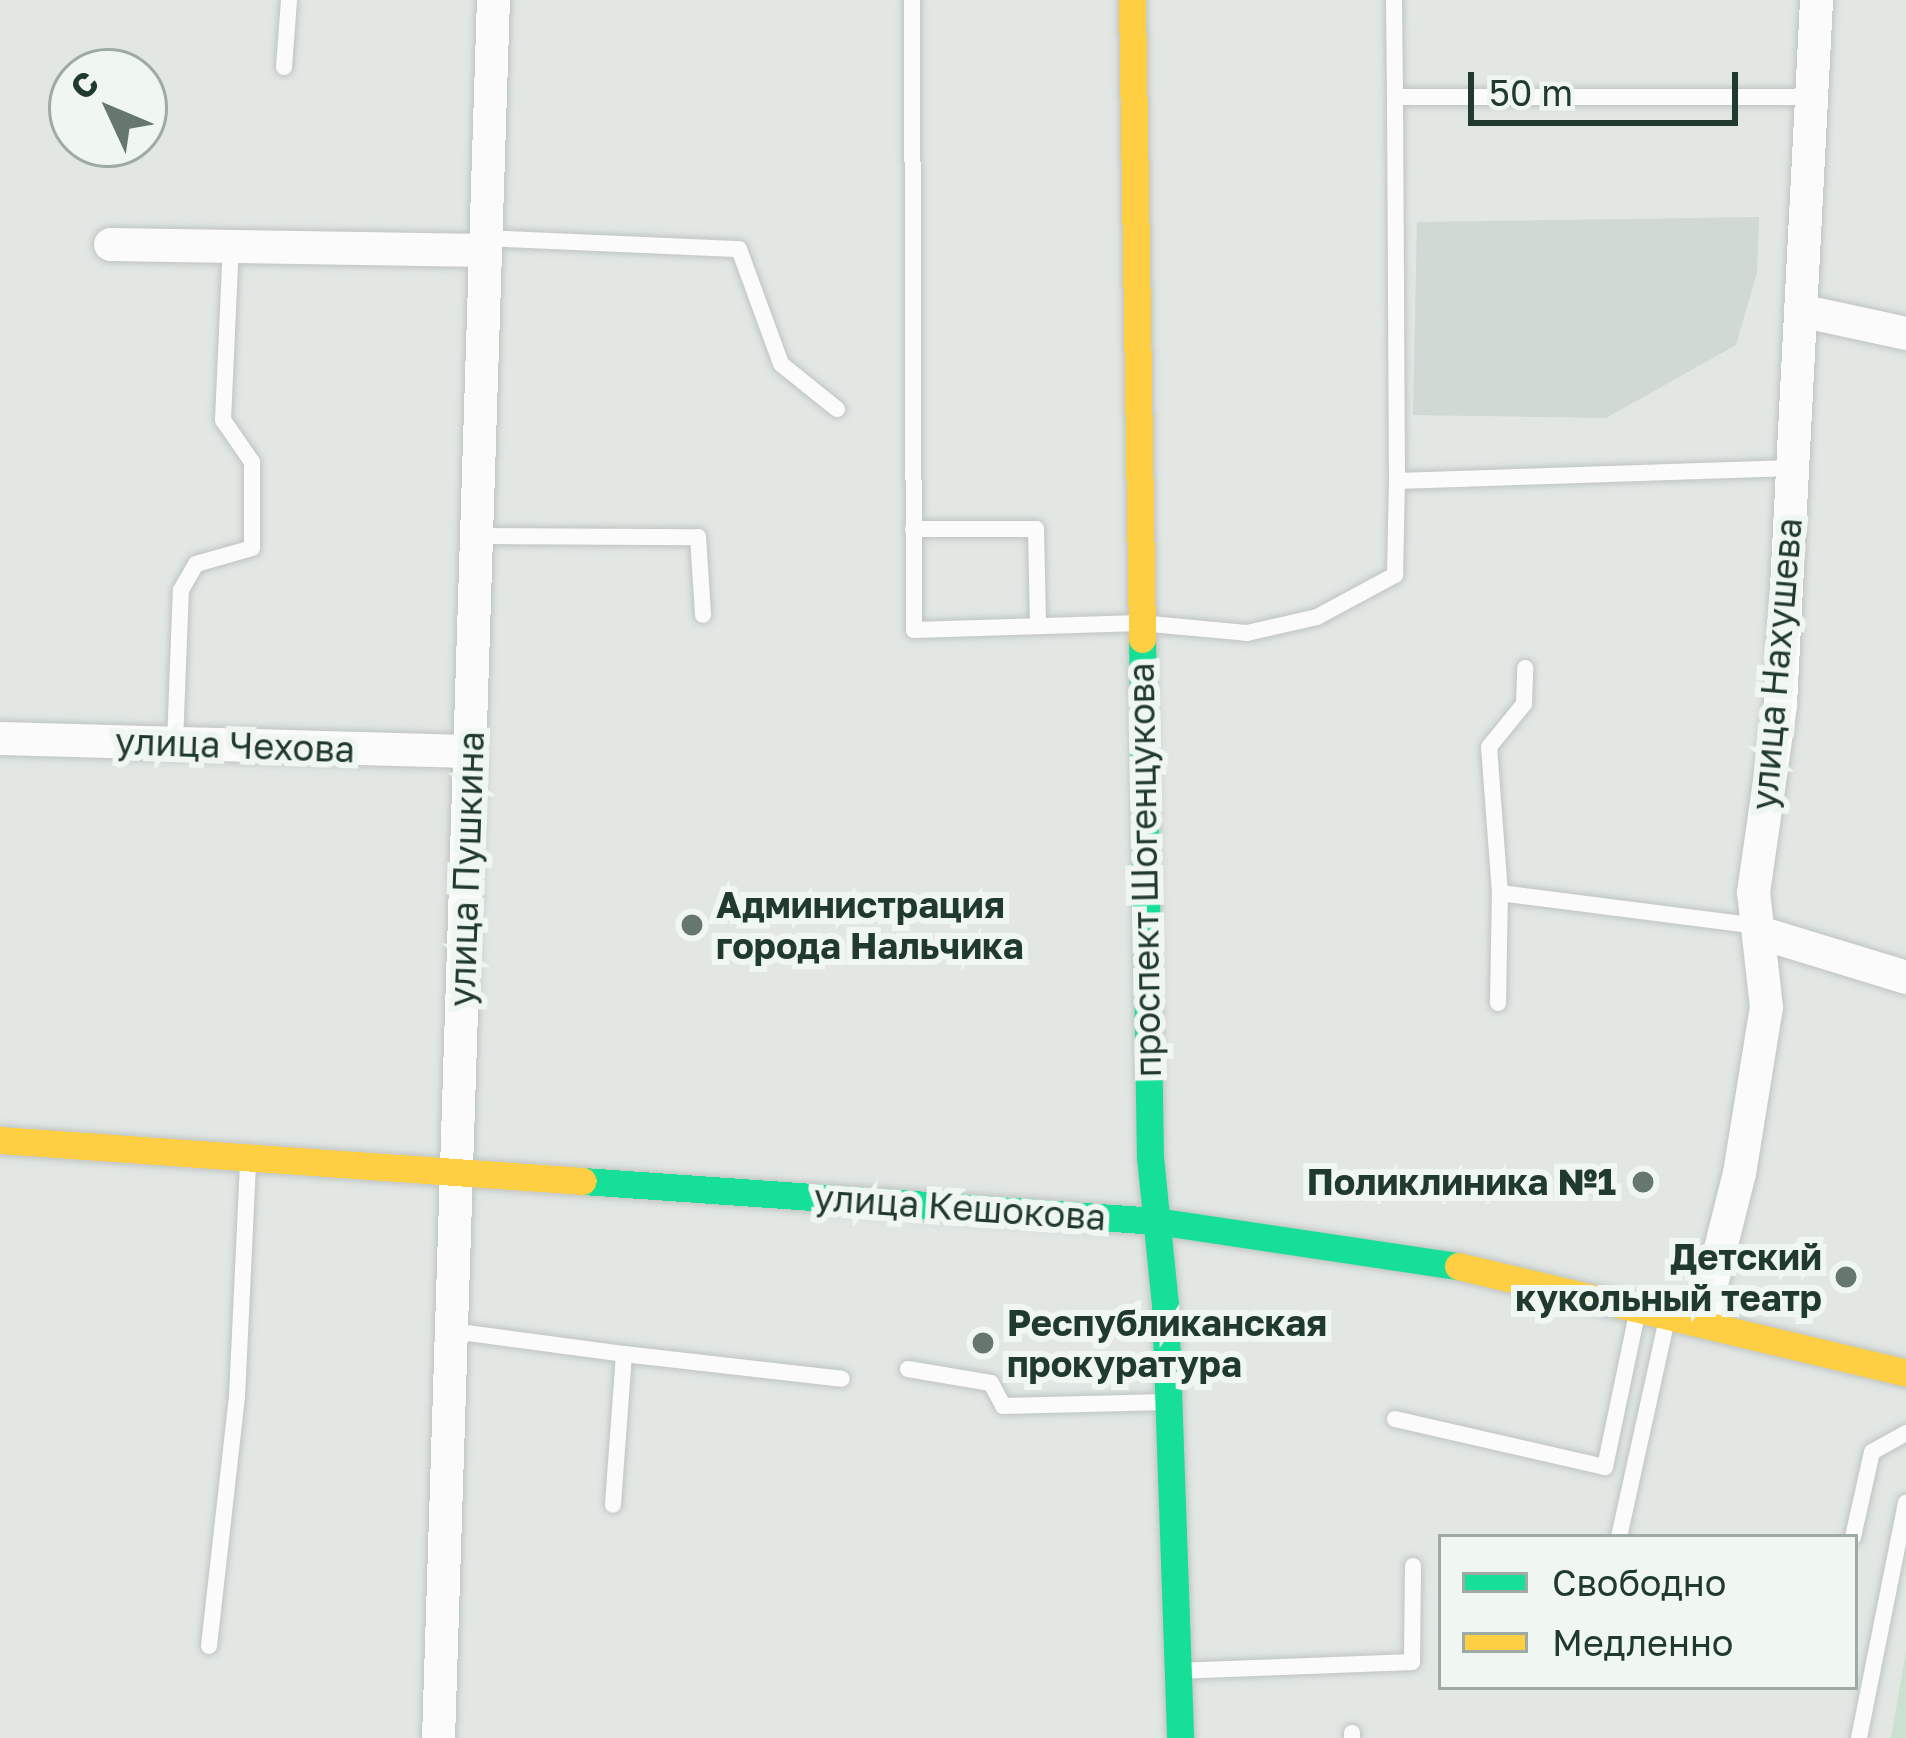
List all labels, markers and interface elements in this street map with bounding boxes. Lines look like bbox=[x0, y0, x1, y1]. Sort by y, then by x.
north arrow bbox=[48, 48, 168, 168]
scale bar bbox=[1474, 48, 1744, 122]
text: С bbox=[62, 63, 106, 107]
text: 50 m bbox=[1489, 71, 1573, 114]
street label: улица Нахушева bbox=[1742, 516, 1810, 812]
street label: проспект Шогенцукова bbox=[1119, 662, 1169, 1078]
street label: улица Чехова bbox=[114, 719, 356, 771]
street label: улица Пушкина bbox=[440, 730, 492, 1008]
place label: Администрация города Нальчика bbox=[716, 882, 1024, 967]
marker: Администрация города Нальчика bbox=[679, 912, 705, 938]
place label: Поликлиника №1 bbox=[1307, 1160, 1616, 1204]
marker: Поликлиника №1 bbox=[1627, 1166, 1659, 1198]
street label: улица Кешокова bbox=[812, 1175, 1108, 1239]
place label: Детский кукольный театр bbox=[1515, 1234, 1822, 1319]
marker: Детский кукольный театр bbox=[1833, 1264, 1859, 1290]
place label: Республиканская прокуратура bbox=[1007, 1300, 1327, 1385]
marker: Республиканская прокуратура bbox=[970, 1330, 996, 1356]
legend bbox=[1438, 1534, 1858, 1690]
text: Свободно bbox=[1552, 1561, 1726, 1604]
text: Медленно bbox=[1552, 1621, 1733, 1664]

